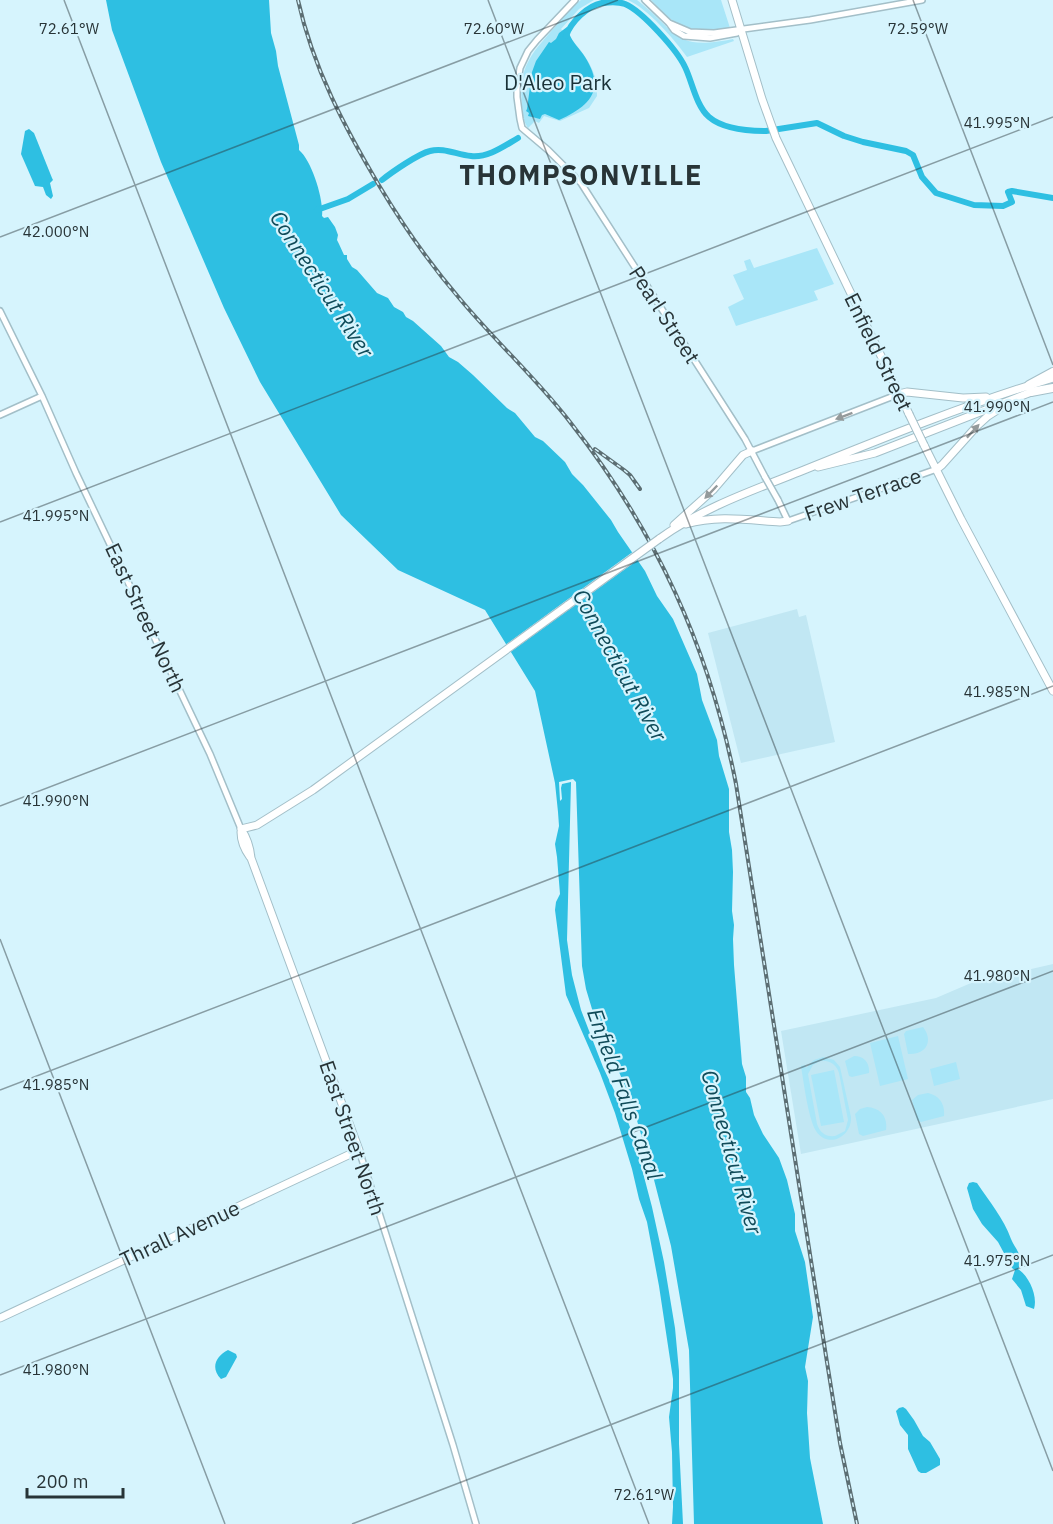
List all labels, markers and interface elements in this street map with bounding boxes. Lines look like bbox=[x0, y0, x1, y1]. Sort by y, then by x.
text: 72.61°W bbox=[39, 19, 100, 38]
text: 72.60°W bbox=[464, 19, 525, 38]
text: 72.59°W bbox=[888, 19, 949, 38]
park label: D'Aleo Park bbox=[504, 68, 612, 96]
text: 41.995°N bbox=[964, 113, 1030, 132]
district label: THOMPSONVILLE bbox=[459, 157, 703, 192]
water label: Connecticut River bbox=[264, 205, 381, 364]
text: 42.000°N bbox=[23, 222, 89, 241]
street label: Pearl Street bbox=[623, 260, 707, 369]
street label: Enfield Street bbox=[838, 288, 920, 415]
text: 41.990°N bbox=[964, 397, 1030, 416]
one-way arrow bbox=[835, 411, 853, 421]
one-way arrow bbox=[966, 424, 979, 439]
street label: Frew Terrace bbox=[800, 461, 925, 527]
one-way arrow bbox=[704, 484, 718, 498]
text: 41.995°N bbox=[23, 506, 89, 525]
street label: East Street North bbox=[99, 538, 193, 697]
water label: Connecticut River bbox=[567, 584, 675, 747]
text: 41.985°N bbox=[964, 682, 1030, 701]
text: 41.990°N bbox=[23, 791, 89, 810]
text: 41.980°N bbox=[964, 966, 1030, 985]
water label: Enfield Falls Canal bbox=[581, 1004, 670, 1184]
street label: East Street North bbox=[313, 1056, 393, 1219]
water label: Connecticut River bbox=[695, 1066, 770, 1238]
text: 41.985°N bbox=[23, 1075, 89, 1094]
street label: Thrall Avenue bbox=[115, 1193, 244, 1273]
text: 41.975°N bbox=[964, 1251, 1030, 1270]
text: 41.980°N bbox=[23, 1360, 89, 1379]
scale bar bbox=[27, 1461, 123, 1499]
text: 200 m bbox=[36, 1470, 88, 1493]
text: 72.61°W bbox=[614, 1485, 675, 1504]

